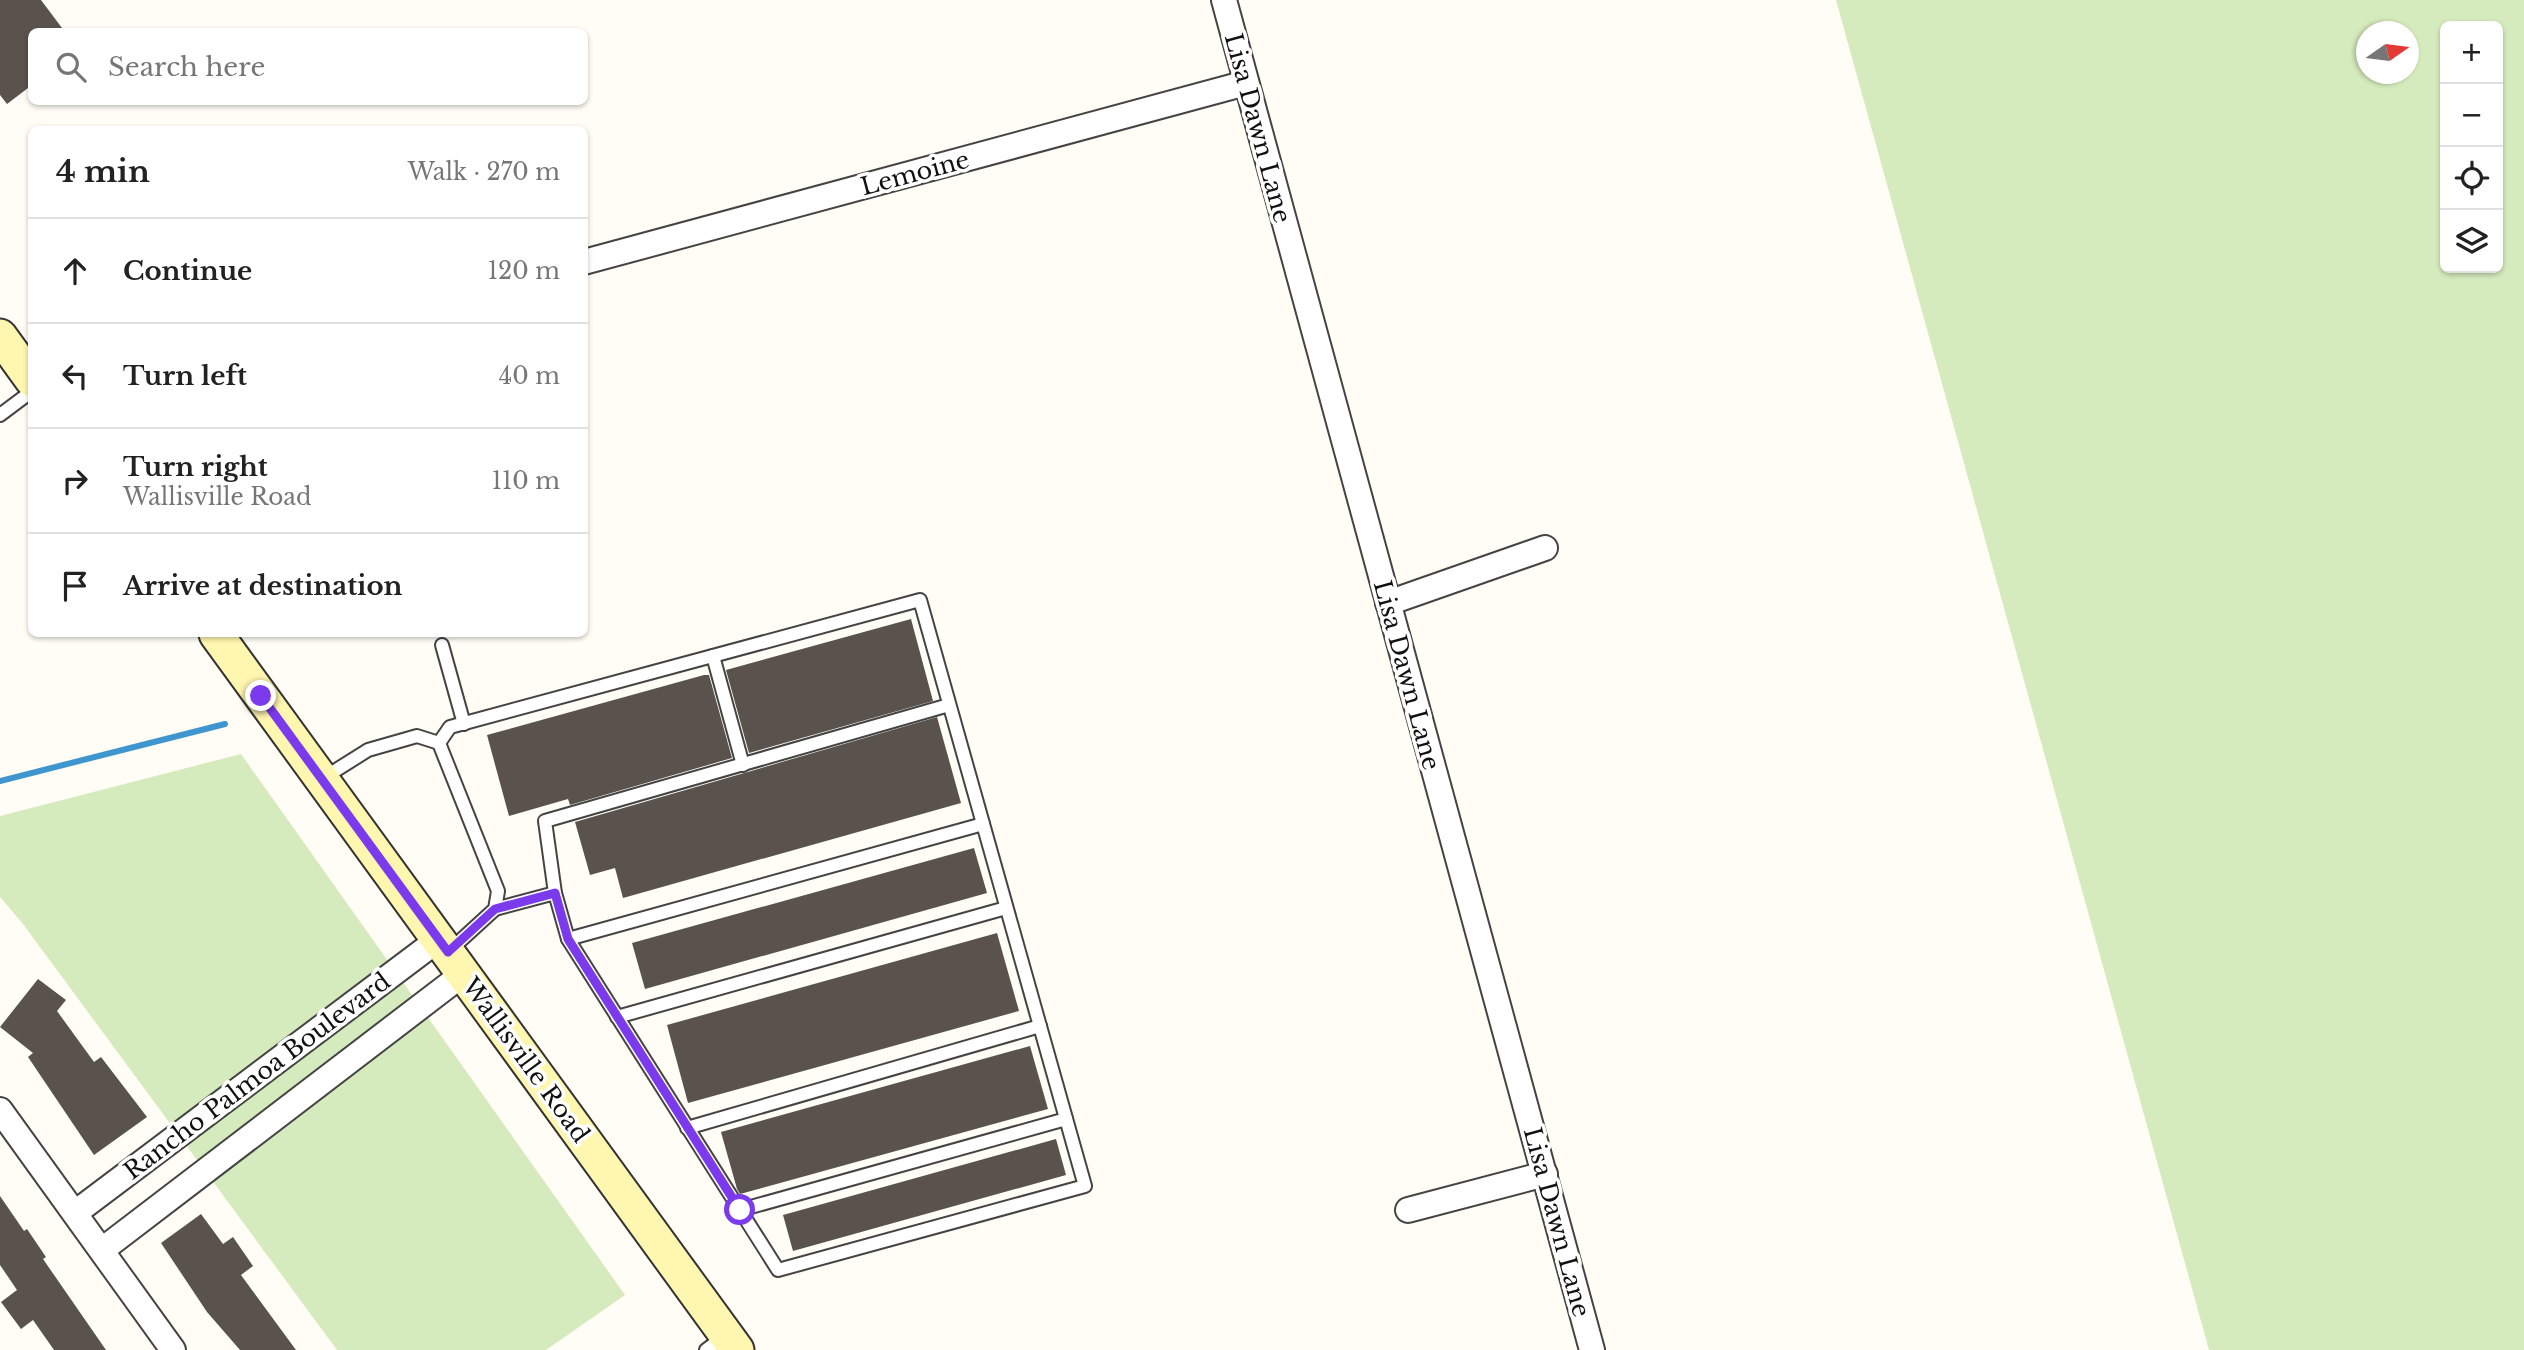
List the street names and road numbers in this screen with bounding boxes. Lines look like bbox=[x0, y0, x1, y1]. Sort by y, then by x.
street label: Lisa Dawn Lane bbox=[1219, 30, 1297, 226]
street label: Lemoine bbox=[858, 145, 972, 201]
street label: Lisa Dawn Lane bbox=[1368, 577, 1446, 773]
street label: Rancho Palmoa Boulevard bbox=[118, 966, 396, 1186]
street label: Wallisville Road bbox=[456, 971, 596, 1148]
street label: Lisa Dawn Lane bbox=[1518, 1124, 1596, 1320]

